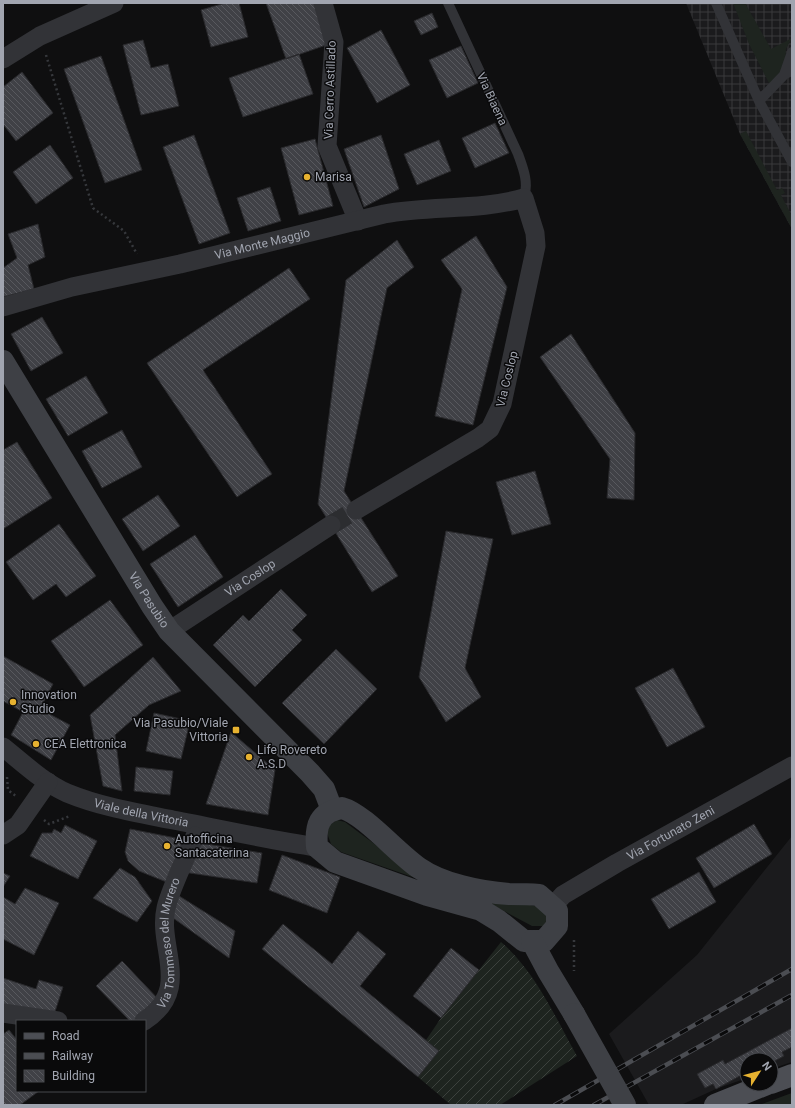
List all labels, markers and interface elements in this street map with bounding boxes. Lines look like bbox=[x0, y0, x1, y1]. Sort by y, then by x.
street label: Via Cerro Astillado bbox=[321, 40, 339, 140]
street label: Via Biaena bbox=[474, 70, 510, 128]
place label: Marisa bbox=[315, 170, 352, 184]
marker: Marisa bbox=[302, 172, 312, 182]
street label: Via Monte Maggio bbox=[213, 225, 312, 262]
street label: Via Coslop bbox=[493, 349, 521, 409]
street label: Via Coslop bbox=[222, 556, 278, 599]
street label: Via Pasubio bbox=[126, 569, 172, 631]
place label: Innovation Studio bbox=[21, 688, 77, 716]
marker: Innovation Studio bbox=[8, 697, 18, 707]
place label: Via Pasubio/Viale Vittoria bbox=[133, 716, 228, 744]
marker: Via Pasubio/Viale Vittoria bbox=[231, 725, 241, 735]
place label: CEA Elettronica bbox=[44, 737, 127, 751]
marker: CEA Elettronica bbox=[31, 739, 41, 749]
place label: Life Rovereto A.S.D bbox=[257, 743, 327, 771]
marker: Life Rovereto A.S.D bbox=[244, 752, 254, 762]
street label: Viale della Vittoria bbox=[92, 796, 190, 830]
street label: Via Fortunato Zeni bbox=[624, 803, 717, 863]
place label: Autofficina Santacaterina bbox=[175, 832, 249, 860]
marker: Autofficina Santacaterina bbox=[162, 841, 172, 851]
street label: Via Tommaso del Murero bbox=[154, 875, 183, 1011]
legend bbox=[16, 1020, 146, 1092]
text: Road bbox=[52, 1029, 80, 1043]
text: Railway bbox=[52, 1049, 93, 1063]
north arrow bbox=[739, 1052, 779, 1092]
text: N bbox=[759, 1059, 774, 1074]
text: Building bbox=[52, 1069, 95, 1083]

